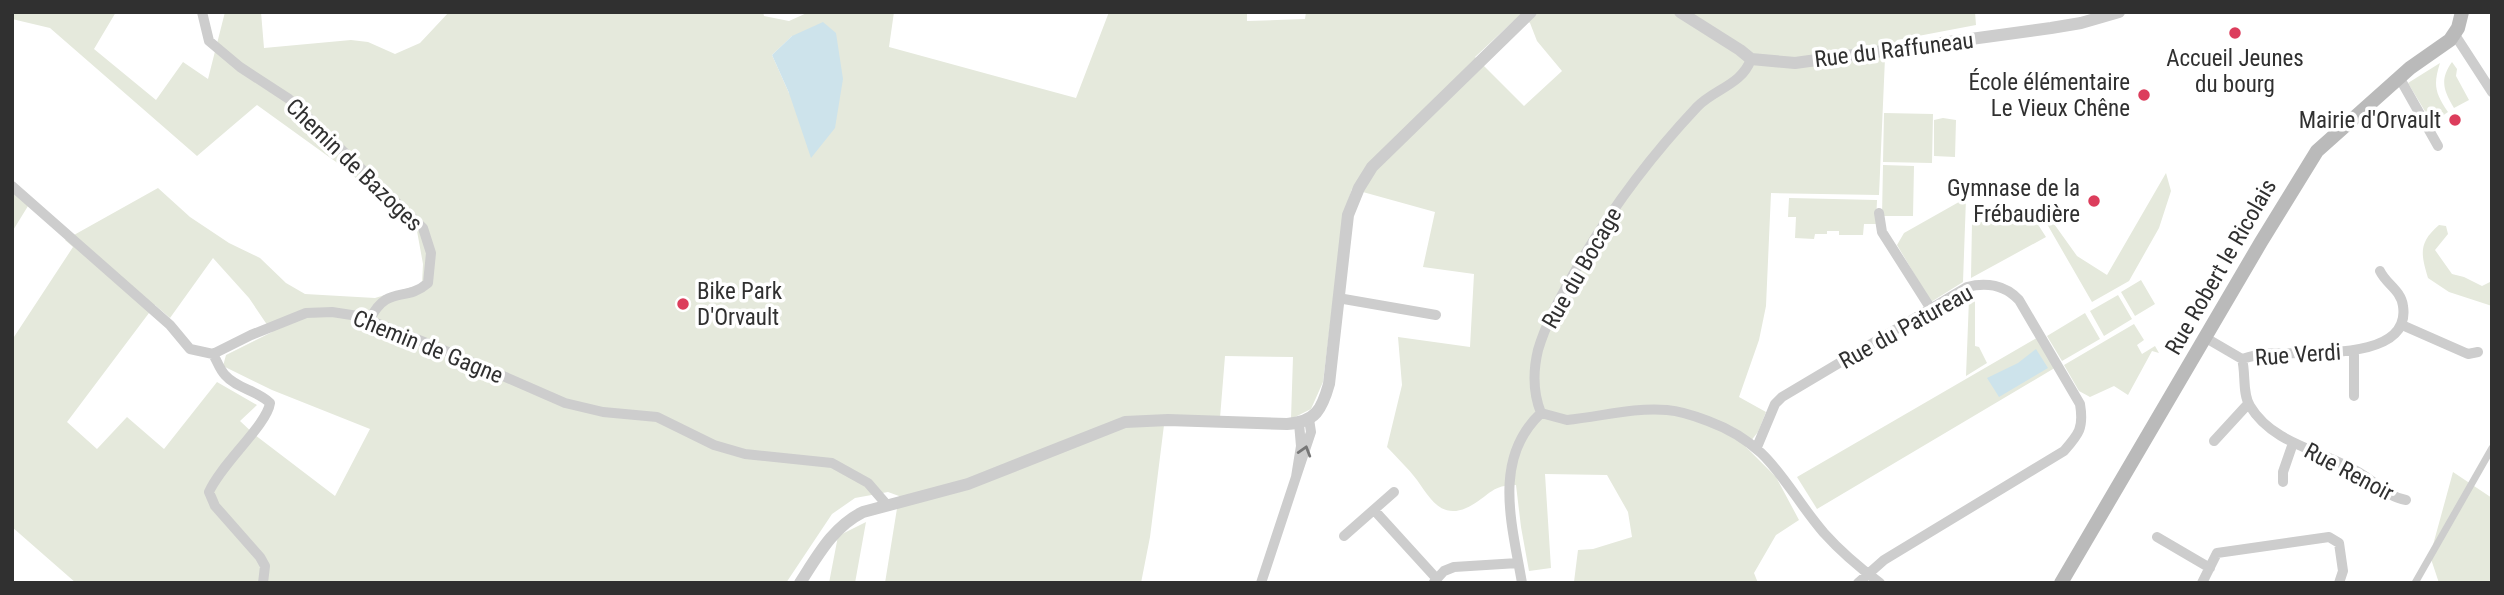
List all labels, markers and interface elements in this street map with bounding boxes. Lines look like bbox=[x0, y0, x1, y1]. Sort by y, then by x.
marker: Accueil Jeunes du bourg bbox=[2227, 25, 2243, 41]
street label: Rue du Raffuneau bbox=[1813, 27, 1975, 73]
place label: Accueil Jeunes du bourg bbox=[2166, 45, 2304, 98]
place label: École élémentaire Le Vieux Chêne bbox=[1969, 68, 2130, 122]
marker: École élémentaire Le Vieux Chêne bbox=[2136, 87, 2152, 103]
street label: Chemin de Bazoges bbox=[280, 93, 428, 237]
place label: Mairie d'Orvault bbox=[2299, 107, 2441, 134]
marker: Mairie d'Orvault bbox=[2447, 112, 2463, 128]
place label: Gymnase de la Frébaudière bbox=[1947, 175, 2080, 228]
street label: Rue Robert le Ricolais bbox=[2160, 175, 2282, 359]
marker: Gymnase de la Frébaudière bbox=[2086, 193, 2102, 209]
street label: Rue du Bocage bbox=[1537, 203, 1627, 333]
place label: Bike Park D'Orvault bbox=[697, 278, 783, 331]
street label: Rue du Patureau bbox=[1835, 279, 1977, 375]
marker: Bike Park D'Orvault bbox=[675, 296, 691, 312]
street label: Chemin de Gagne bbox=[349, 305, 507, 389]
street label: Rue Verdi bbox=[2254, 339, 2342, 371]
street label: Rue Renoir bbox=[2300, 437, 2398, 507]
one-way arrow bbox=[1297, 446, 1312, 458]

